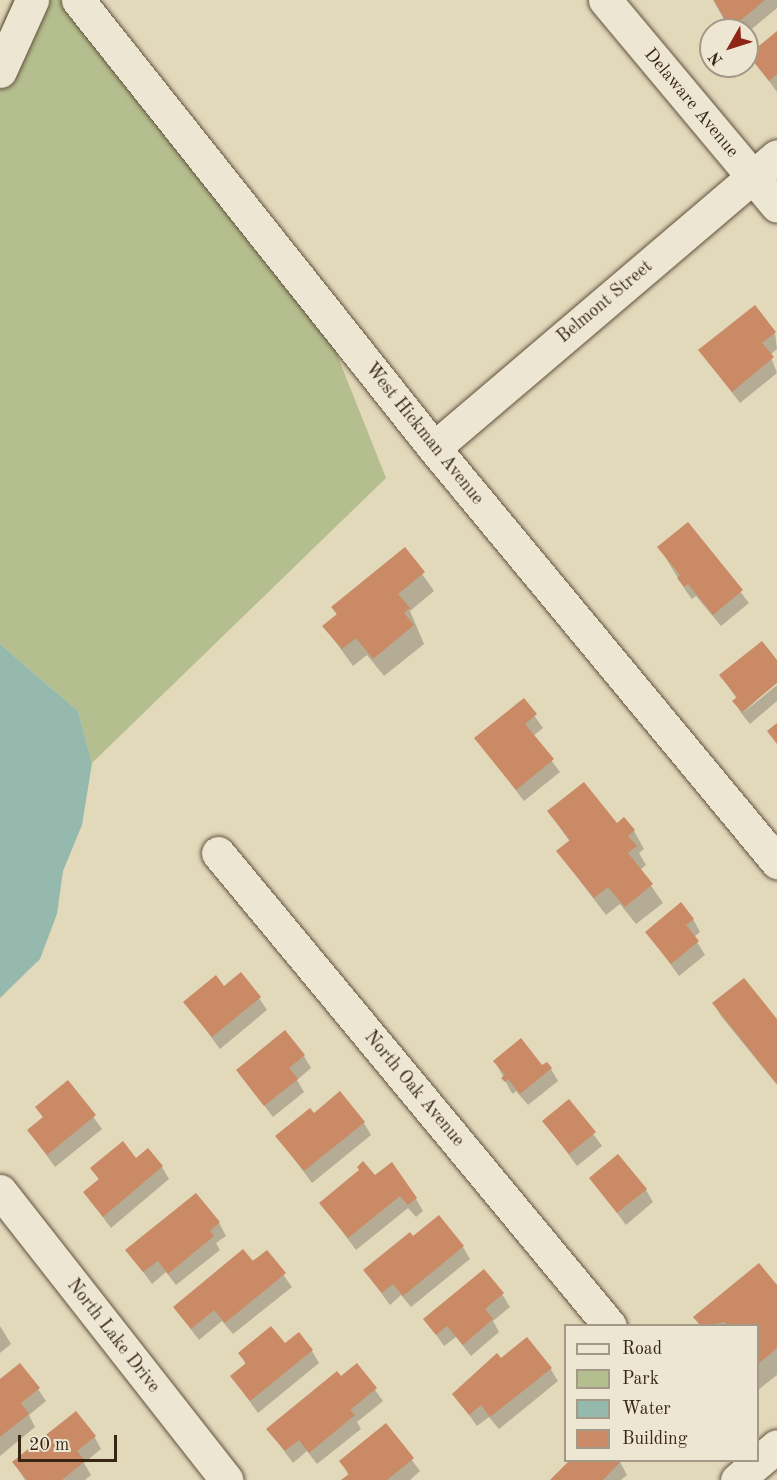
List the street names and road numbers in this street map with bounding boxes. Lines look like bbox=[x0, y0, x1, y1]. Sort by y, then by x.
street label: Delaware Avenue bbox=[639, 44, 743, 162]
street label: Belmont Street bbox=[553, 256, 657, 348]
street label: West Hickman Avenue bbox=[360, 359, 488, 509]
street label: North Oak Avenue bbox=[359, 1027, 469, 1151]
street label: North Lake Drive bbox=[62, 1275, 164, 1397]

